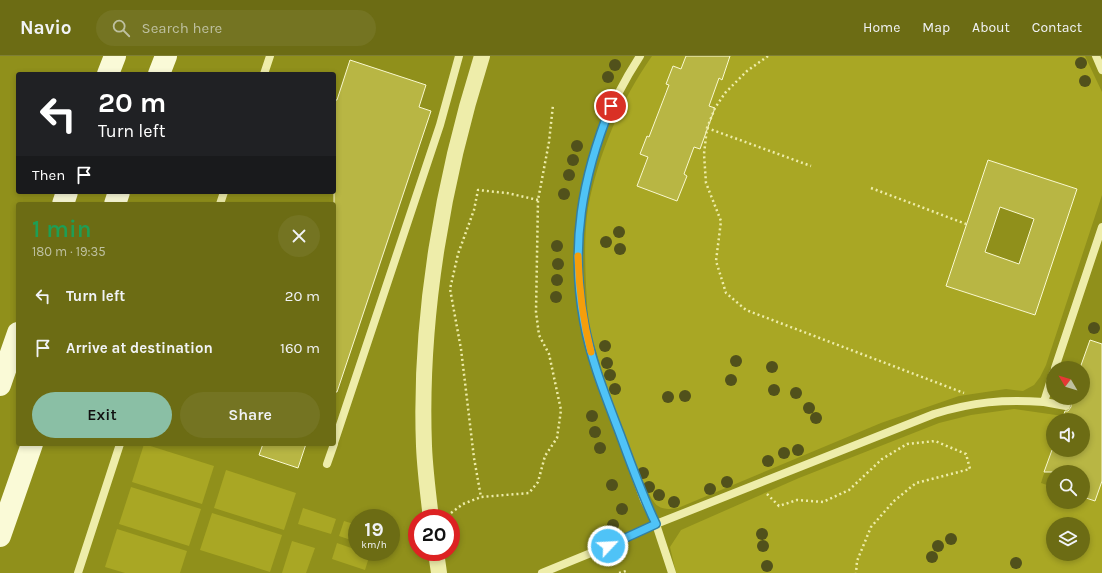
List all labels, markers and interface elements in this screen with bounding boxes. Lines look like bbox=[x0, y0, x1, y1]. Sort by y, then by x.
search box bbox=[96, 10, 376, 46]
text: Navio bbox=[20, 17, 72, 39]
icon: search bbox=[110, 17, 132, 39]
text: Search here bbox=[142, 19, 222, 37]
text: Home bbox=[863, 19, 900, 36]
text: Map bbox=[922, 19, 950, 36]
text: About bbox=[972, 19, 1010, 36]
text: Contact bbox=[1032, 19, 1082, 36]
text: 20 m bbox=[98, 86, 166, 119]
icon: left bbox=[32, 88, 84, 140]
pin bbox=[594, 89, 628, 123]
icon: arrive bbox=[600, 95, 622, 117]
text: Turn left bbox=[98, 120, 166, 142]
icon: arrive bbox=[73, 164, 95, 186]
text: Then bbox=[32, 166, 65, 184]
text: 1 min bbox=[32, 215, 92, 243]
button: close bbox=[278, 215, 320, 257]
text: 180 m · 19:35 bbox=[32, 244, 106, 259]
icon: left bbox=[32, 285, 54, 307]
text: Turn left bbox=[66, 287, 125, 305]
text: 20 m bbox=[285, 287, 320, 305]
icon: arrive bbox=[32, 337, 54, 359]
text: Arrive at destination bbox=[66, 339, 213, 357]
text: 160 m bbox=[280, 339, 320, 357]
north arrow bbox=[1046, 361, 1090, 405]
map controls bbox=[1046, 361, 1090, 561]
button: Exit bbox=[32, 392, 172, 438]
button: Share bbox=[180, 392, 320, 438]
button: sound bbox=[1046, 413, 1090, 457]
button: search bbox=[1046, 465, 1090, 509]
speed limit sign: 20 bbox=[408, 509, 460, 561]
button: layers bbox=[1046, 517, 1090, 561]
text: 19 bbox=[364, 518, 384, 541]
position arrow bbox=[587, 525, 629, 567]
text: km/h bbox=[361, 539, 387, 551]

